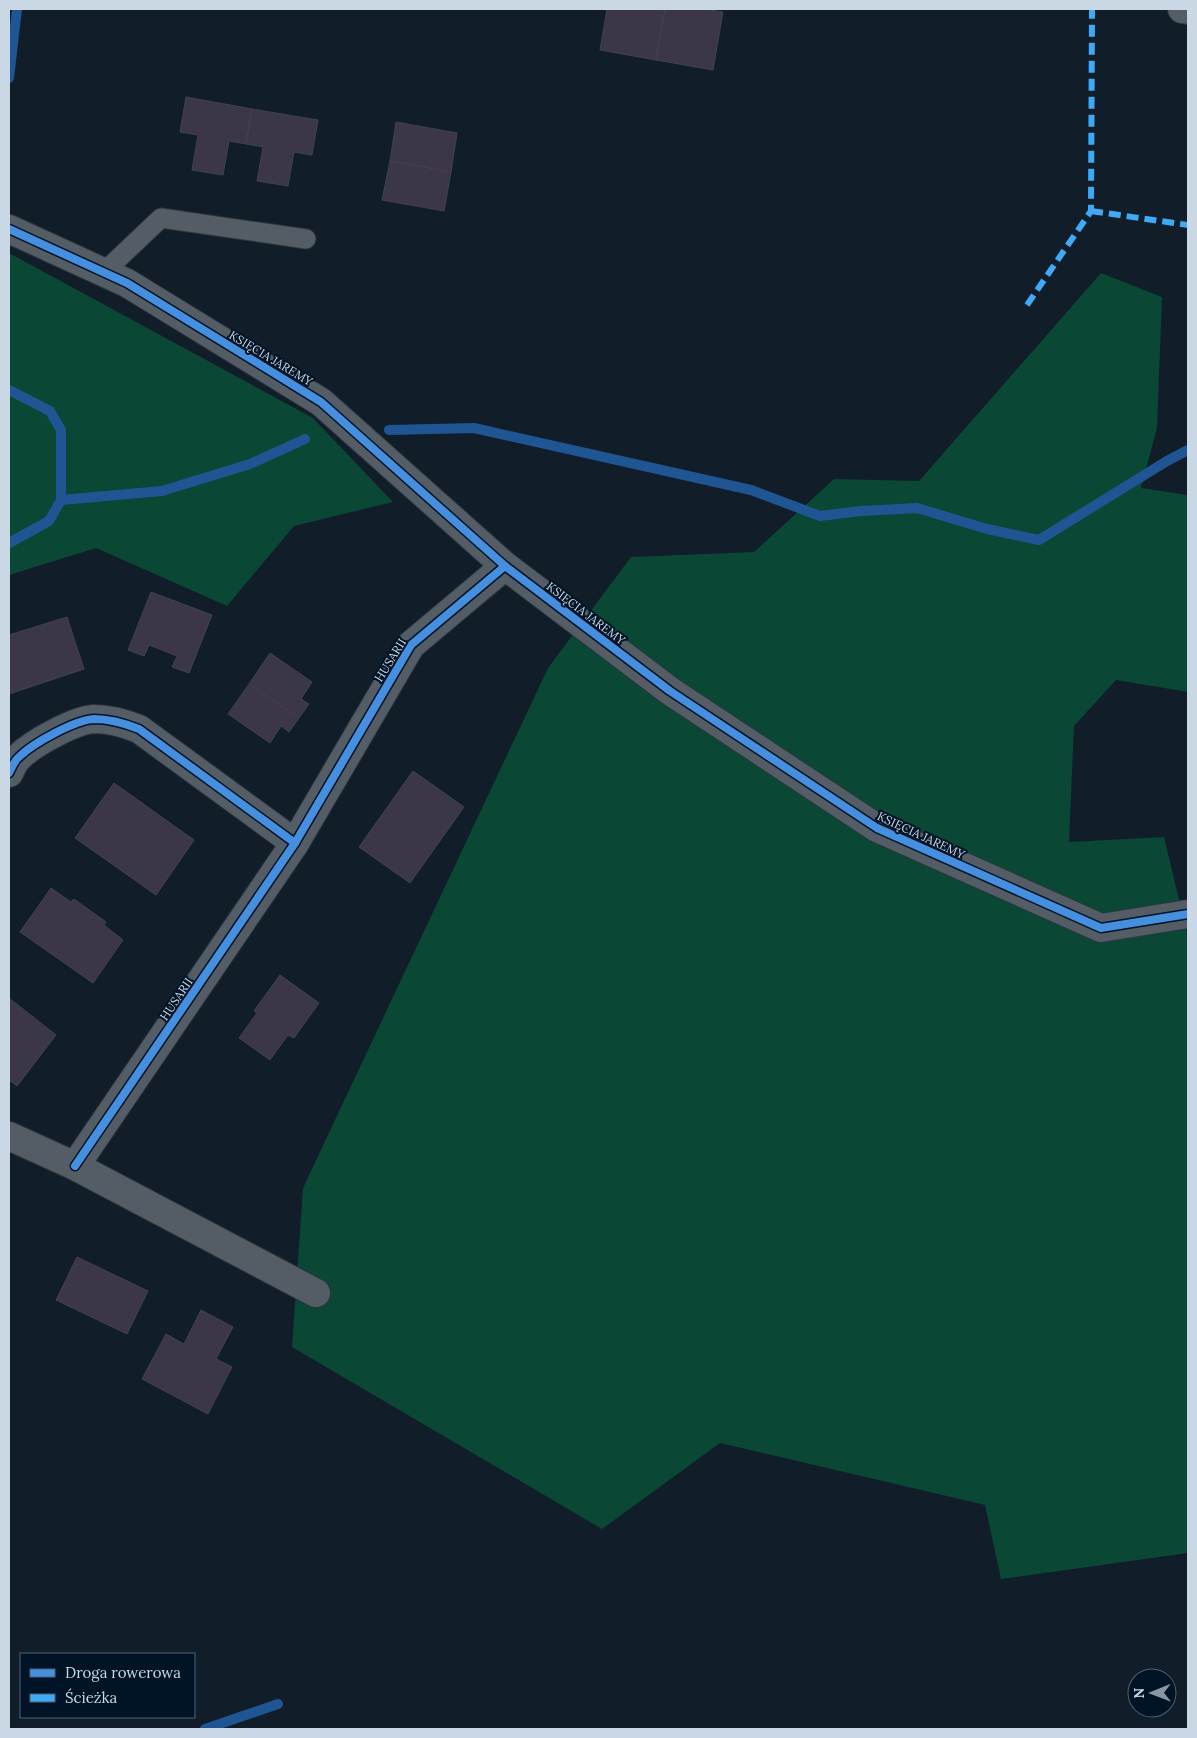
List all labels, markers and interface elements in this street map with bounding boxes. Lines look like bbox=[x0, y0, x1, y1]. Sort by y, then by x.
street label: KSIĘCIA JAREMY bbox=[227, 327, 316, 389]
street label: KSIĘCIA JAREMY bbox=[544, 578, 629, 648]
street label: HUSARII bbox=[371, 636, 409, 684]
street label: KSIĘCIA JAREMY bbox=[875, 808, 967, 862]
street label: HUSARII bbox=[156, 975, 196, 1023]
legend bbox=[20, 1653, 195, 1718]
text: Droga rowerowa bbox=[65, 1663, 181, 1682]
north arrow bbox=[1127, 1668, 1177, 1718]
text: N bbox=[1130, 1687, 1148, 1699]
text: Ścieżka bbox=[65, 1688, 118, 1707]

